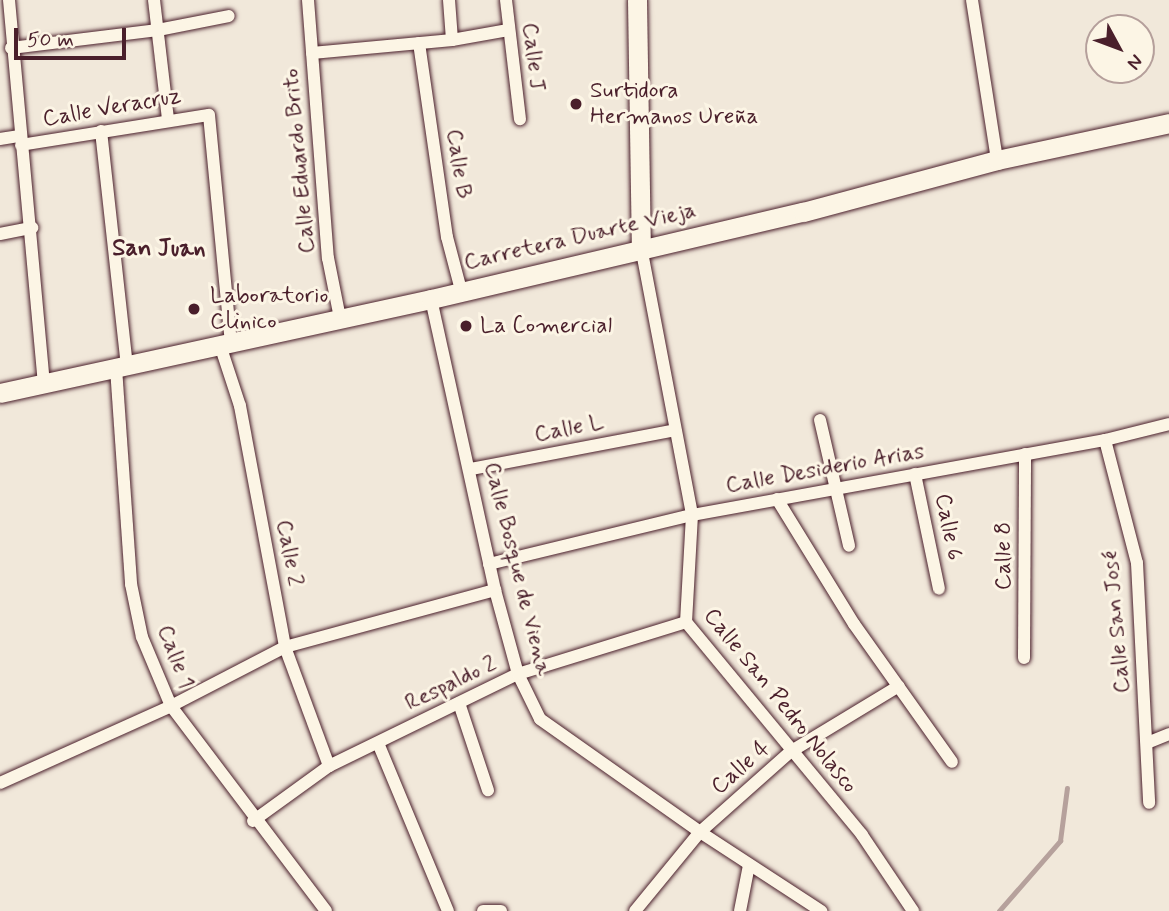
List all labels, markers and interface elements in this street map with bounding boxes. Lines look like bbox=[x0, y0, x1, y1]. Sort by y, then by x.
scale bar bbox=[18, 14, 130, 58]
north arrow bbox=[1085, 14, 1155, 84]
street label: Calle J bbox=[515, 21, 551, 93]
text: 50 m bbox=[27, 26, 74, 54]
text: N bbox=[1121, 49, 1148, 75]
street label: Calle Eduardo Brito bbox=[278, 67, 322, 255]
place label: Surtidora Hermanos Ureña bbox=[590, 77, 757, 131]
street label: Calle Veracruz bbox=[39, 82, 185, 134]
marker: Surtidora Hermanos Ureña bbox=[568, 96, 584, 112]
street label: Calle B bbox=[439, 127, 477, 201]
street label: Carretera Duarte Vieja bbox=[461, 197, 699, 277]
district label: San Juan bbox=[111, 235, 207, 263]
place label: Laboratorio Clinico bbox=[210, 282, 328, 336]
marker: Laboratorio Clinico bbox=[184, 299, 204, 319]
place label: La Comercial bbox=[480, 312, 614, 340]
marker: La Comercial bbox=[458, 318, 474, 334]
street label: Calle L bbox=[532, 409, 606, 449]
street label: Calle Desiderio Arias bbox=[722, 438, 928, 500]
street label: Calle Bosque de Viena bbox=[478, 462, 556, 676]
street label: Calle 6 bbox=[928, 491, 968, 563]
street label: Calle 2 bbox=[269, 518, 309, 588]
street label: Calle 8 bbox=[990, 522, 1018, 590]
street label: Calle San José bbox=[1097, 550, 1137, 694]
street label: Calle San Pedro Nolasco bbox=[698, 604, 862, 798]
street label: Calle 1 bbox=[150, 621, 200, 693]
street label: Respaldo 2 bbox=[401, 650, 501, 718]
street label: Calle 4 bbox=[706, 735, 776, 801]

